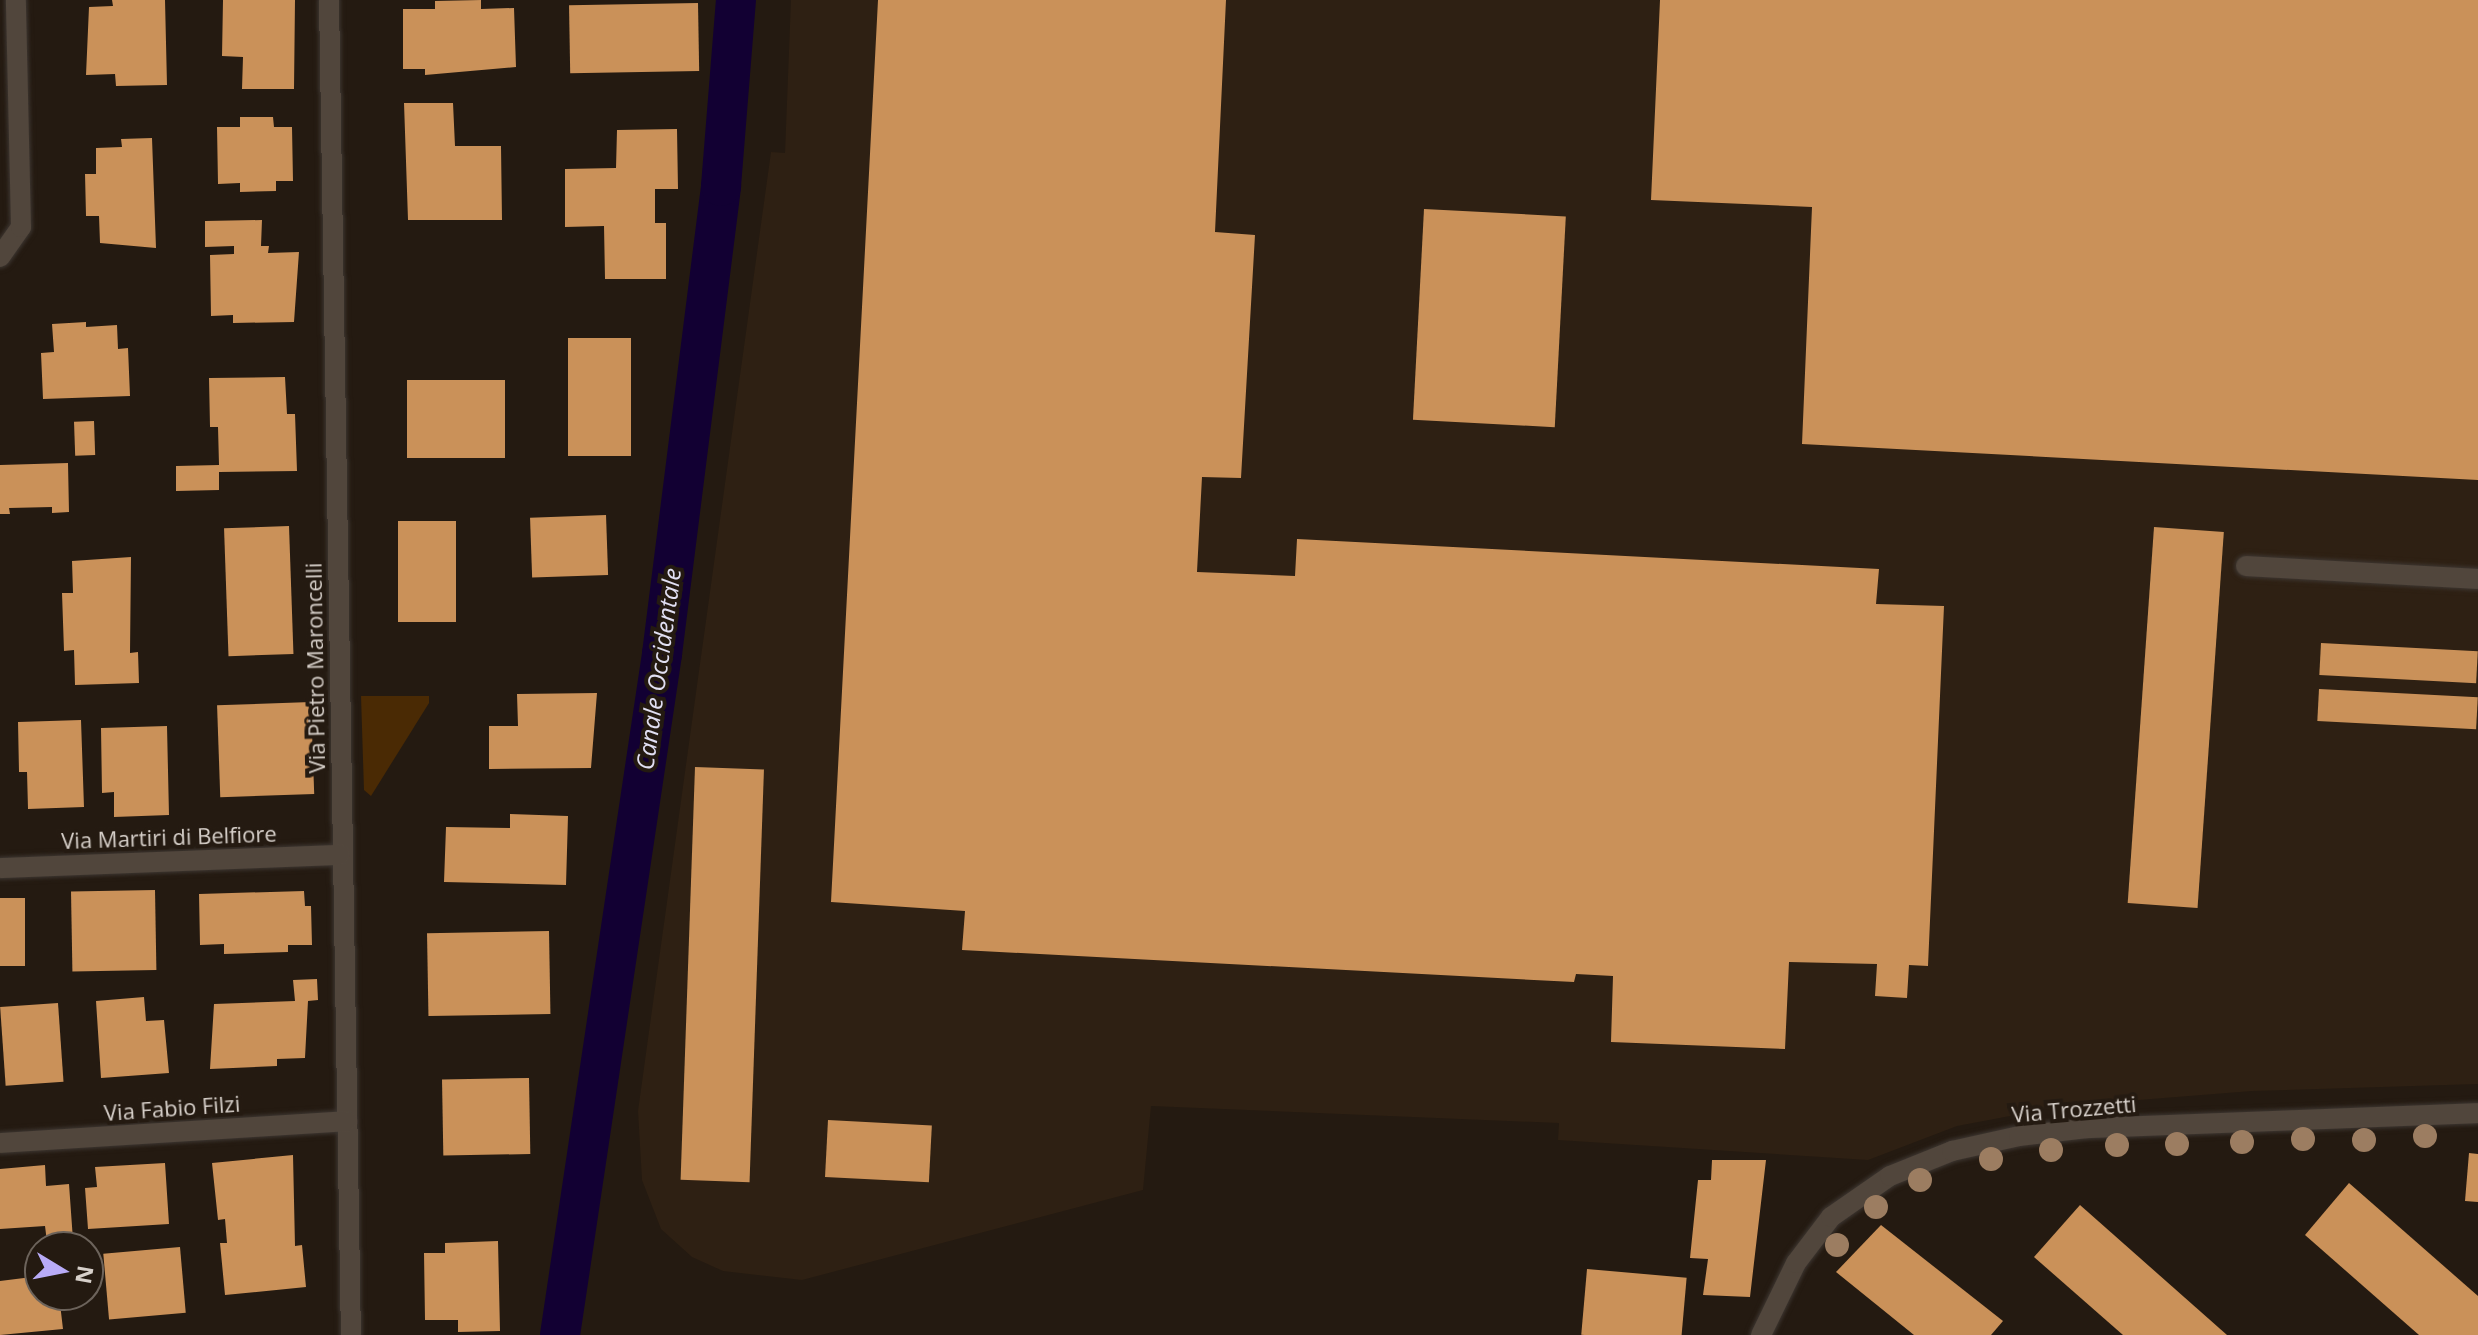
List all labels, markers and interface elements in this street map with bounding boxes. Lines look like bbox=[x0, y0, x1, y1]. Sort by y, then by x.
street label: Via Pietro Maroncelli bbox=[300, 562, 330, 774]
water label: Canale Occidentale bbox=[630, 566, 686, 772]
street label: Via Martiri di Belfiore bbox=[61, 820, 277, 854]
street label: Via Fabio Filzi bbox=[103, 1090, 241, 1126]
street label: Via Trozzetti bbox=[2011, 1090, 2137, 1128]
north arrow bbox=[24, 1231, 104, 1311]
text: N bbox=[69, 1263, 102, 1286]

